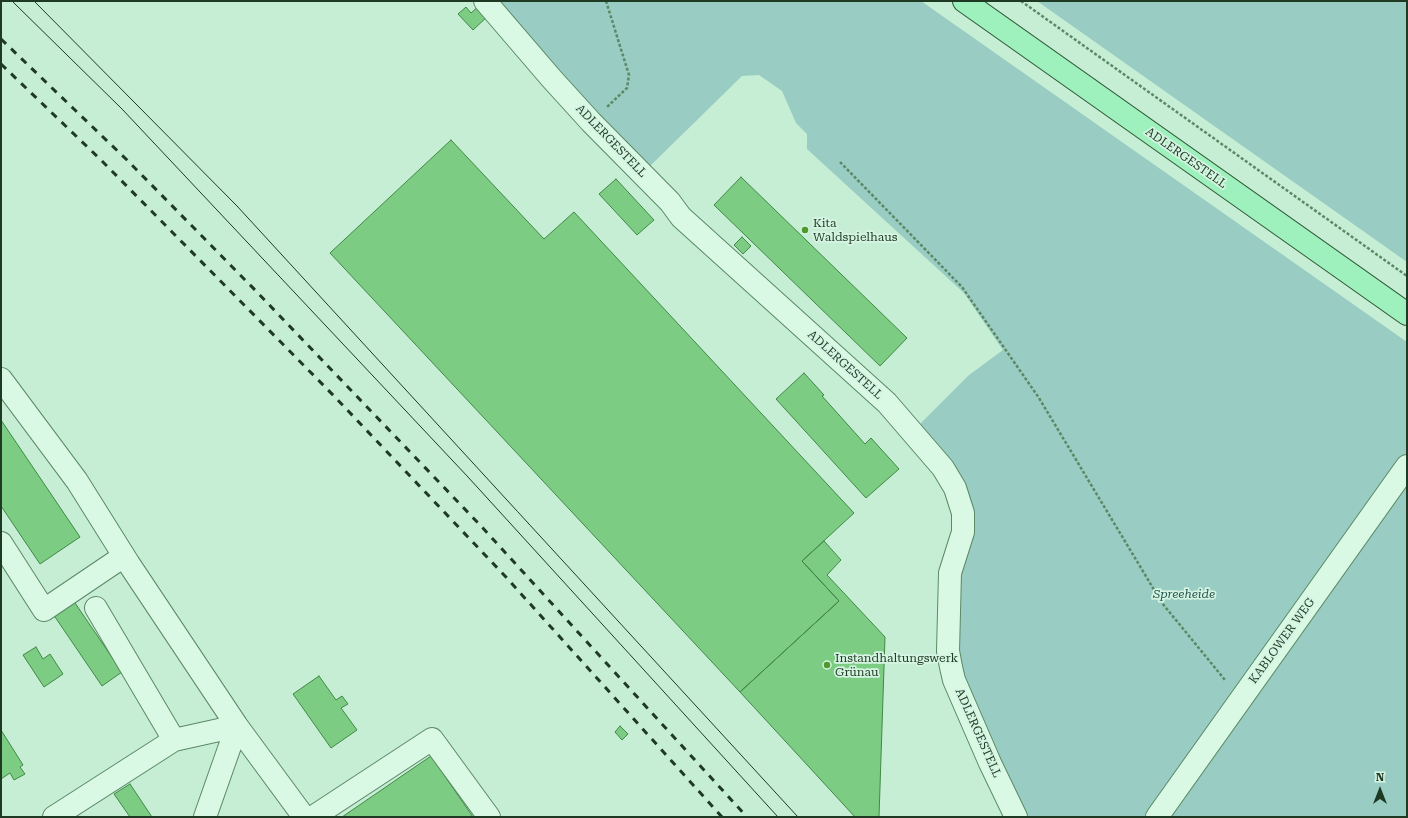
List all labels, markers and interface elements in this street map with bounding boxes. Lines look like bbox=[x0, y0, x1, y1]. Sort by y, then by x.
street label: ADLERGESTELL bbox=[572, 101, 650, 181]
street label: ADLERGESTELL bbox=[1143, 125, 1229, 191]
place label: Kita Waldspielhaus bbox=[813, 216, 897, 244]
marker: Kita Waldspielhaus bbox=[800, 225, 810, 235]
street label: ADLERGESTELL bbox=[805, 328, 885, 402]
park label: Spreeheide bbox=[1153, 587, 1215, 601]
street label: KABLOWER WEG bbox=[1246, 595, 1318, 687]
place label: Instandhaltungswerk Grünau bbox=[835, 651, 958, 679]
marker: Instandhaltungswerk Grünau bbox=[822, 660, 832, 670]
street label: ADLERGESTELL bbox=[952, 686, 1004, 780]
north arrow bbox=[1360, 770, 1400, 810]
text: N bbox=[1376, 771, 1384, 784]

